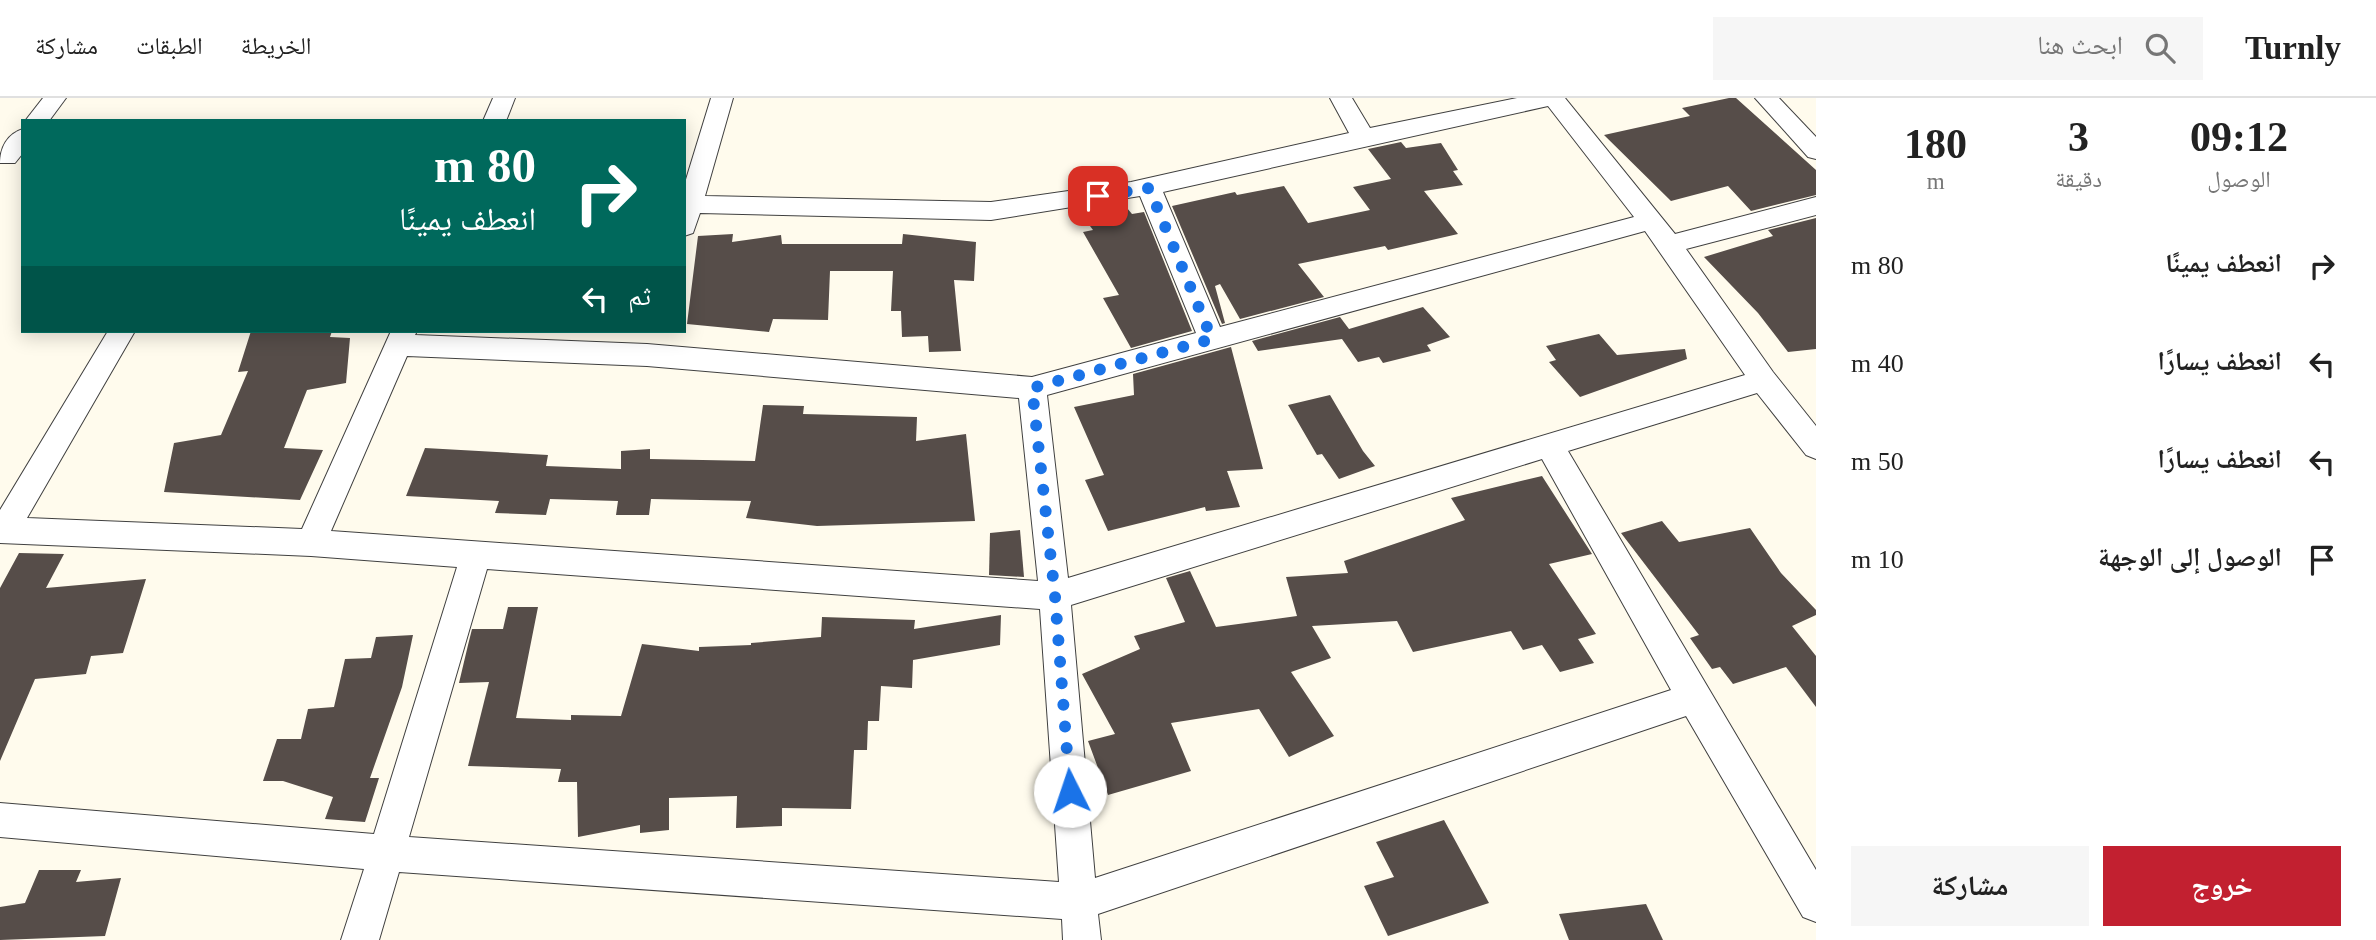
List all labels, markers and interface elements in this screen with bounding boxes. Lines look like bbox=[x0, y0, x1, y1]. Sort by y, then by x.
search box bbox=[1713, 17, 2203, 80]
icon: search bbox=[2141, 29, 2179, 67]
text: Turnly bbox=[2245, 30, 2341, 66]
text: ابحث هنا bbox=[2037, 31, 2123, 60]
text: مشاركة bbox=[35, 33, 98, 59]
text: الطبقات bbox=[136, 33, 203, 59]
text: الخريطة bbox=[241, 33, 311, 59]
text: 3 bbox=[2068, 114, 2089, 160]
text: 09:12 bbox=[2190, 114, 2288, 160]
text: 180 bbox=[1904, 121, 1967, 167]
text: 80 m bbox=[434, 138, 536, 193]
icon: right bbox=[560, 147, 651, 238]
pin bbox=[1068, 166, 1128, 226]
text: دقيقة bbox=[2055, 167, 2102, 192]
text: الوصول bbox=[2207, 167, 2271, 192]
text: m bbox=[1927, 169, 1945, 194]
icon: arrive bbox=[1079, 177, 1117, 215]
text: انعطف يمينًا bbox=[399, 201, 536, 237]
icon: right bbox=[2303, 247, 2341, 285]
text: انعطف يمينًا bbox=[2165, 249, 2282, 278]
text: 80 m bbox=[1851, 251, 1904, 280]
icon: left bbox=[576, 280, 614, 318]
text: ثم bbox=[628, 282, 651, 311]
icon: left bbox=[2303, 345, 2341, 383]
text: انعطف يسارًا bbox=[2158, 347, 2282, 376]
text: 40 m bbox=[1851, 349, 1904, 378]
icon: left bbox=[2303, 443, 2341, 481]
text: انعطف يسارًا bbox=[2158, 445, 2282, 474]
text: 50 m bbox=[1851, 447, 1904, 476]
icon: arrive bbox=[2303, 541, 2341, 579]
text: الوصول إلى الوجهة bbox=[2098, 543, 2282, 572]
text: 10 m bbox=[1851, 545, 1904, 574]
position arrow bbox=[1033, 754, 1107, 828]
button: مشاركة bbox=[1851, 846, 2089, 926]
button: خروج bbox=[2103, 846, 2341, 926]

